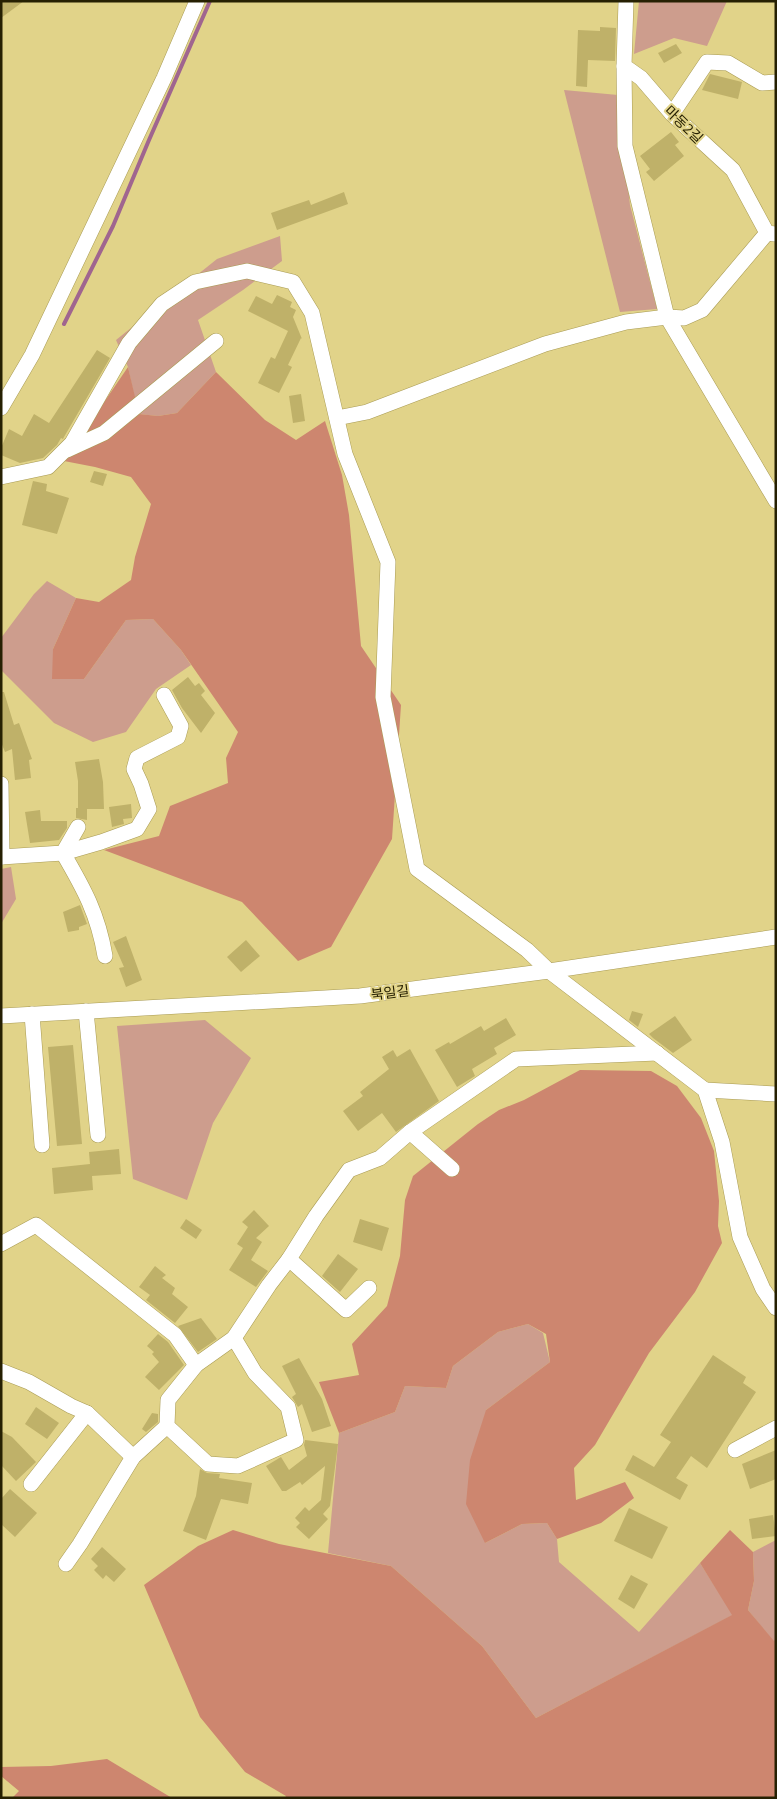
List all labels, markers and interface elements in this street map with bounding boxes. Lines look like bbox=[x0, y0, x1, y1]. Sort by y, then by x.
street label: 마동2길 bbox=[661, 101, 707, 147]
street label: 북일길 bbox=[370, 980, 410, 1004]

